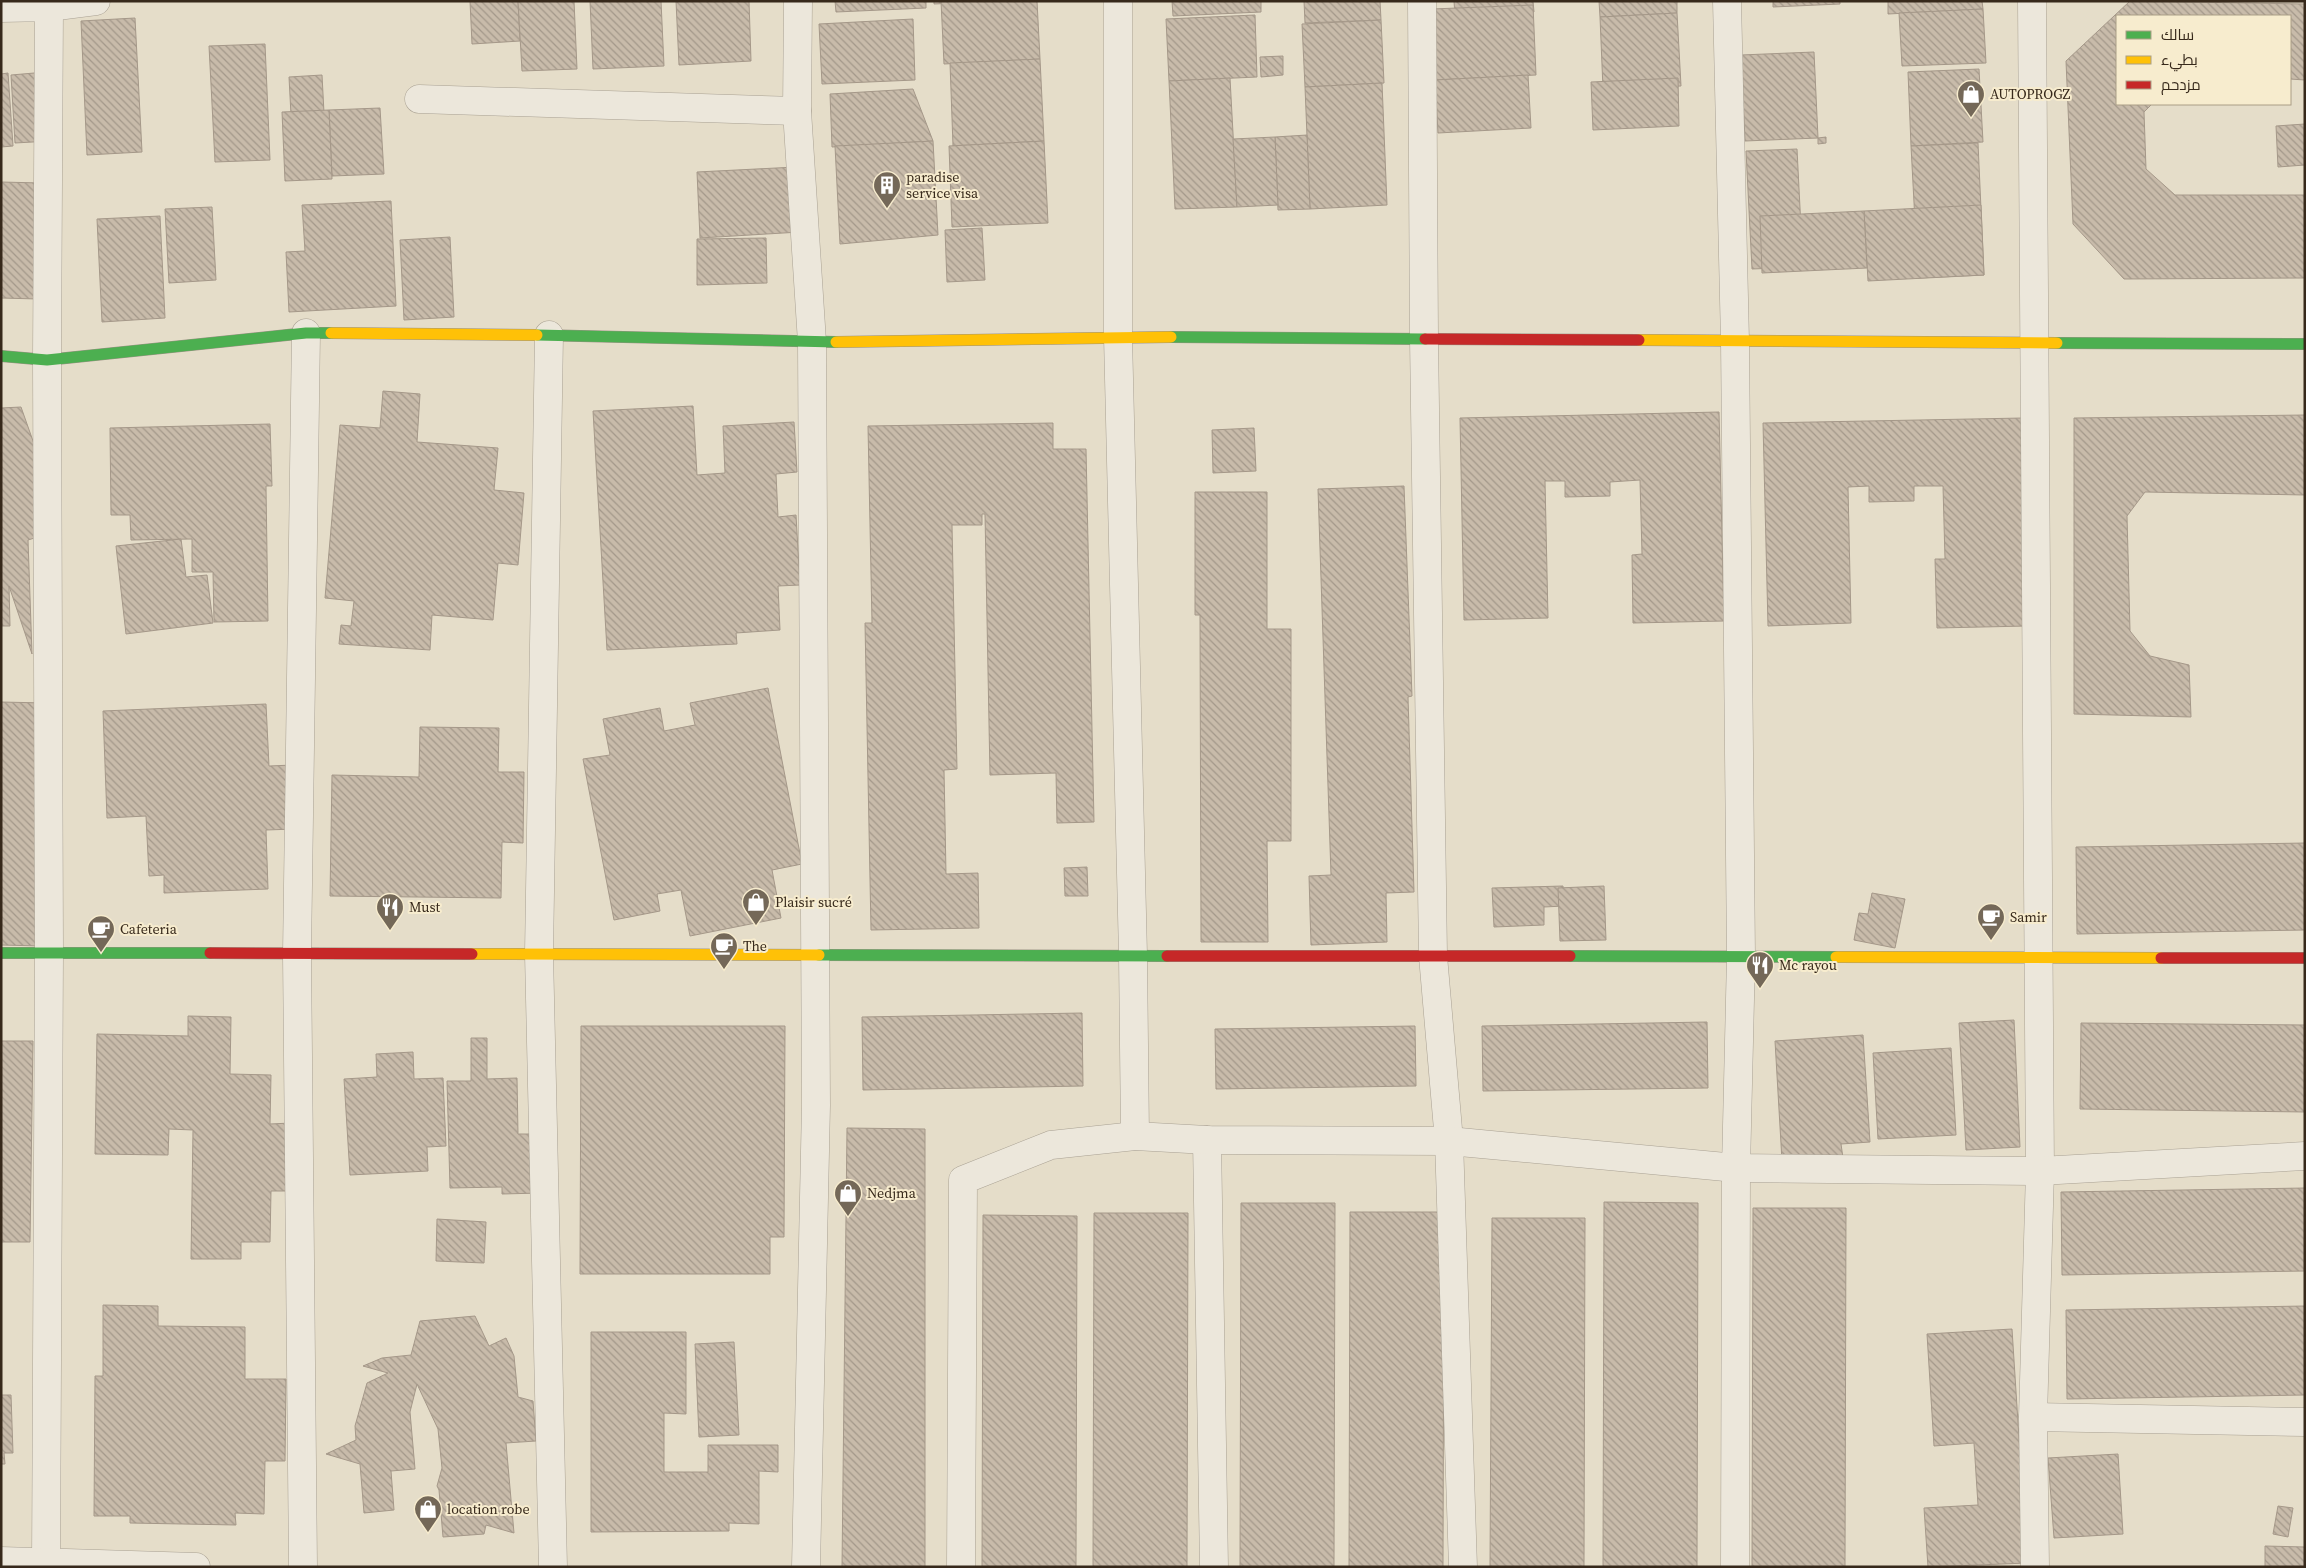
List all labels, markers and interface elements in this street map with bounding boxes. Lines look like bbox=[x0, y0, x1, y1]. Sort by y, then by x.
legend bbox=[2116, 15, 2291, 105]
text: سالك bbox=[2161, 24, 2194, 45]
text: بطيء bbox=[2161, 49, 2198, 72]
text: مزدحم bbox=[2161, 74, 2201, 95]
shop icon: AUTOPROGZ bbox=[1956, 79, 1986, 118]
place label: AUTOPROGZ bbox=[1990, 84, 2071, 104]
place label: paradise service visa bbox=[906, 167, 979, 203]
building icon: paradise service visa bbox=[872, 170, 902, 209]
shop icon: Plaisir sucré bbox=[741, 887, 771, 926]
restaurant icon: Must bbox=[375, 892, 405, 931]
place label: Plaisir sucré bbox=[775, 892, 852, 912]
place label: Must bbox=[409, 897, 441, 917]
cafe icon: Samir bbox=[1976, 902, 2006, 941]
place label: Samir bbox=[2010, 907, 2047, 927]
cafe icon: Cafeteria bbox=[86, 914, 116, 953]
place label: Cafeteria bbox=[120, 919, 178, 939]
cafe icon: The bbox=[709, 931, 739, 970]
place label: The bbox=[743, 936, 767, 956]
restaurant icon: Mc rayou bbox=[1745, 950, 1775, 989]
place label: Mc rayou bbox=[1779, 955, 1837, 975]
shop icon: Nedjma bbox=[833, 1178, 863, 1217]
place label: Nedjma bbox=[867, 1183, 917, 1203]
shop icon: location robe bbox=[413, 1494, 443, 1533]
place label: location robe bbox=[447, 1499, 530, 1519]

